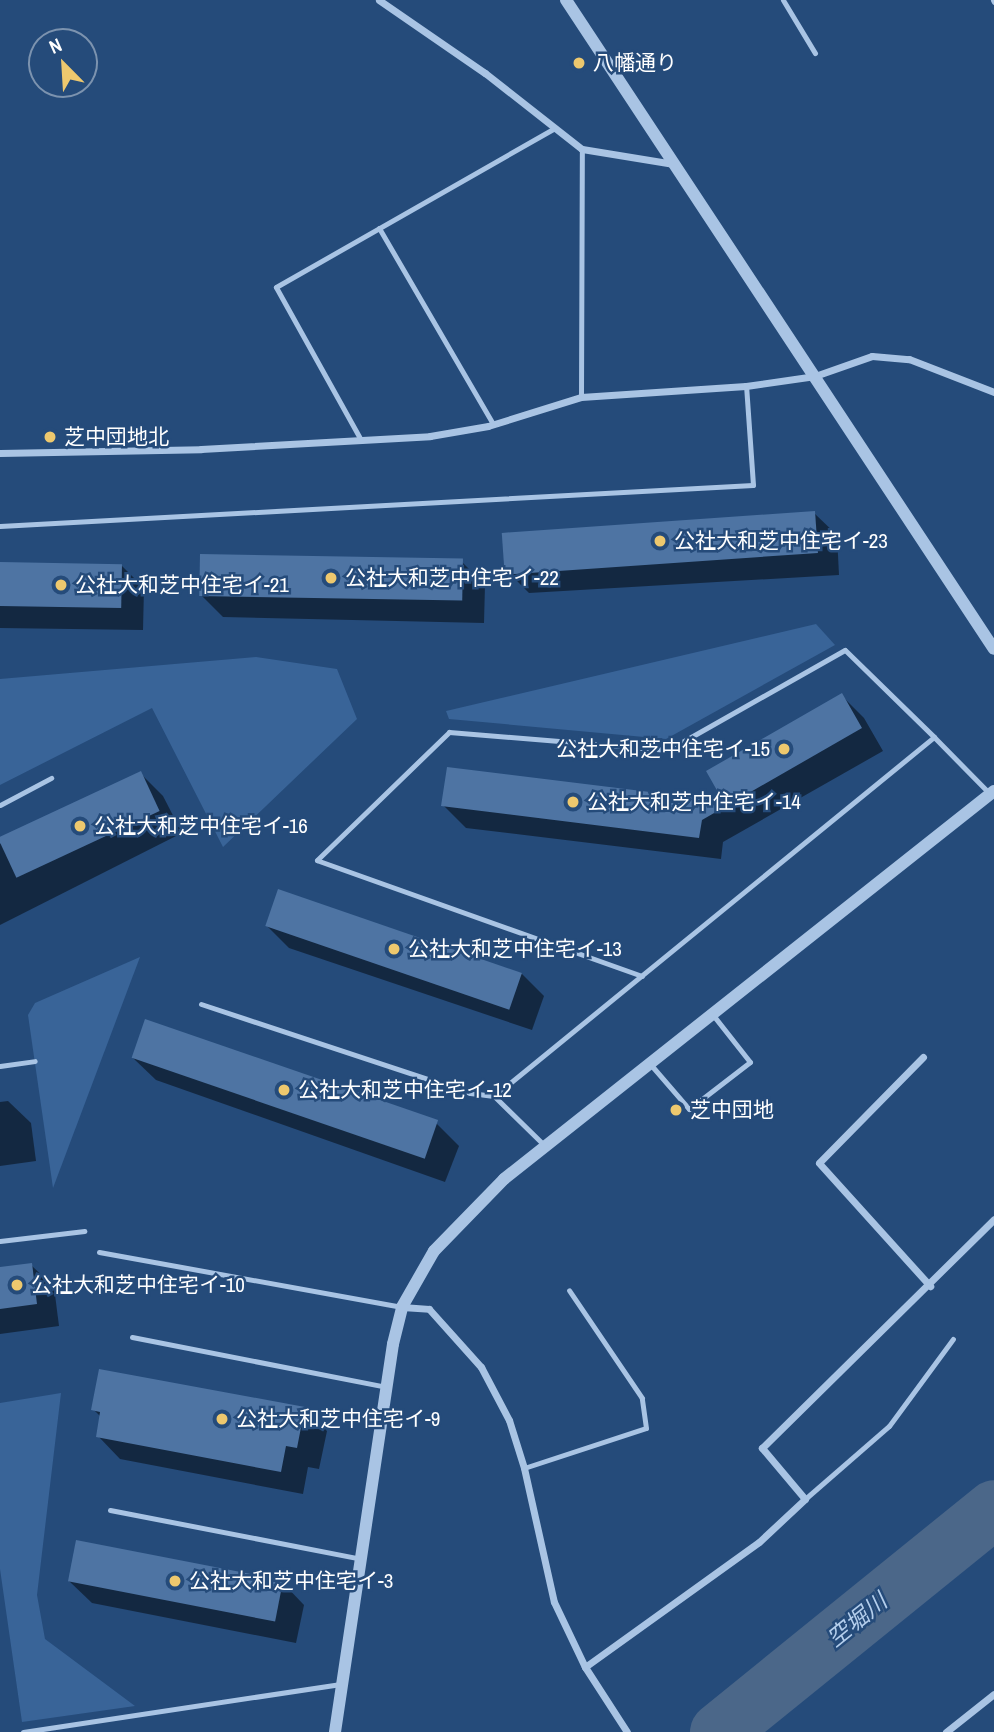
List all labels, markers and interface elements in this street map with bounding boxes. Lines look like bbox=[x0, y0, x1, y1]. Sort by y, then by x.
north arrow bbox=[28, 28, 98, 98]
text: N bbox=[45, 31, 66, 60]
place label: 八幡通り bbox=[593, 50, 677, 76]
marker: 八幡通り bbox=[571, 55, 587, 71]
place label: 芝中団地北 bbox=[64, 424, 169, 450]
marker: 芝中団地北 bbox=[42, 429, 58, 445]
place label: 公社大和芝中住宅イ-23 bbox=[674, 528, 888, 554]
marker: 公社大和芝中住宅イ-23 bbox=[652, 533, 668, 549]
place label: 公社大和芝中住宅イ-22 bbox=[345, 565, 559, 591]
marker: 公社大和芝中住宅イ-22 bbox=[323, 570, 339, 586]
place label: 公社大和芝中住宅イ-21 bbox=[75, 572, 289, 598]
marker: 公社大和芝中住宅イ-21 bbox=[53, 577, 69, 593]
place label: 公社大和芝中住宅イ-15 bbox=[556, 736, 770, 762]
marker: 公社大和芝中住宅イ-15 bbox=[776, 741, 792, 757]
place label: 公社大和芝中住宅イ-14 bbox=[587, 789, 801, 815]
marker: 公社大和芝中住宅イ-14 bbox=[565, 794, 581, 810]
place label: 公社大和芝中住宅イ-16 bbox=[94, 813, 308, 839]
marker: 公社大和芝中住宅イ-16 bbox=[72, 818, 88, 834]
place label: 公社大和芝中住宅イ-13 bbox=[408, 936, 622, 962]
marker: 公社大和芝中住宅イ-13 bbox=[386, 941, 402, 957]
place label: 公社大和芝中住宅イ-12 bbox=[298, 1077, 512, 1103]
marker: 公社大和芝中住宅イ-12 bbox=[276, 1082, 292, 1098]
place label: 芝中団地 bbox=[690, 1097, 774, 1123]
marker: 芝中団地 bbox=[668, 1102, 684, 1118]
place label: 公社大和芝中住宅イ-10 bbox=[31, 1272, 245, 1298]
marker: 公社大和芝中住宅イ-10 bbox=[9, 1277, 25, 1293]
place label: 公社大和芝中住宅イ-9 bbox=[236, 1406, 440, 1432]
marker: 公社大和芝中住宅イ-9 bbox=[214, 1411, 230, 1427]
place label: 公社大和芝中住宅イ-3 bbox=[189, 1568, 393, 1594]
marker: 公社大和芝中住宅イ-3 bbox=[167, 1573, 183, 1589]
water label: 空堀川 bbox=[822, 1588, 892, 1652]

